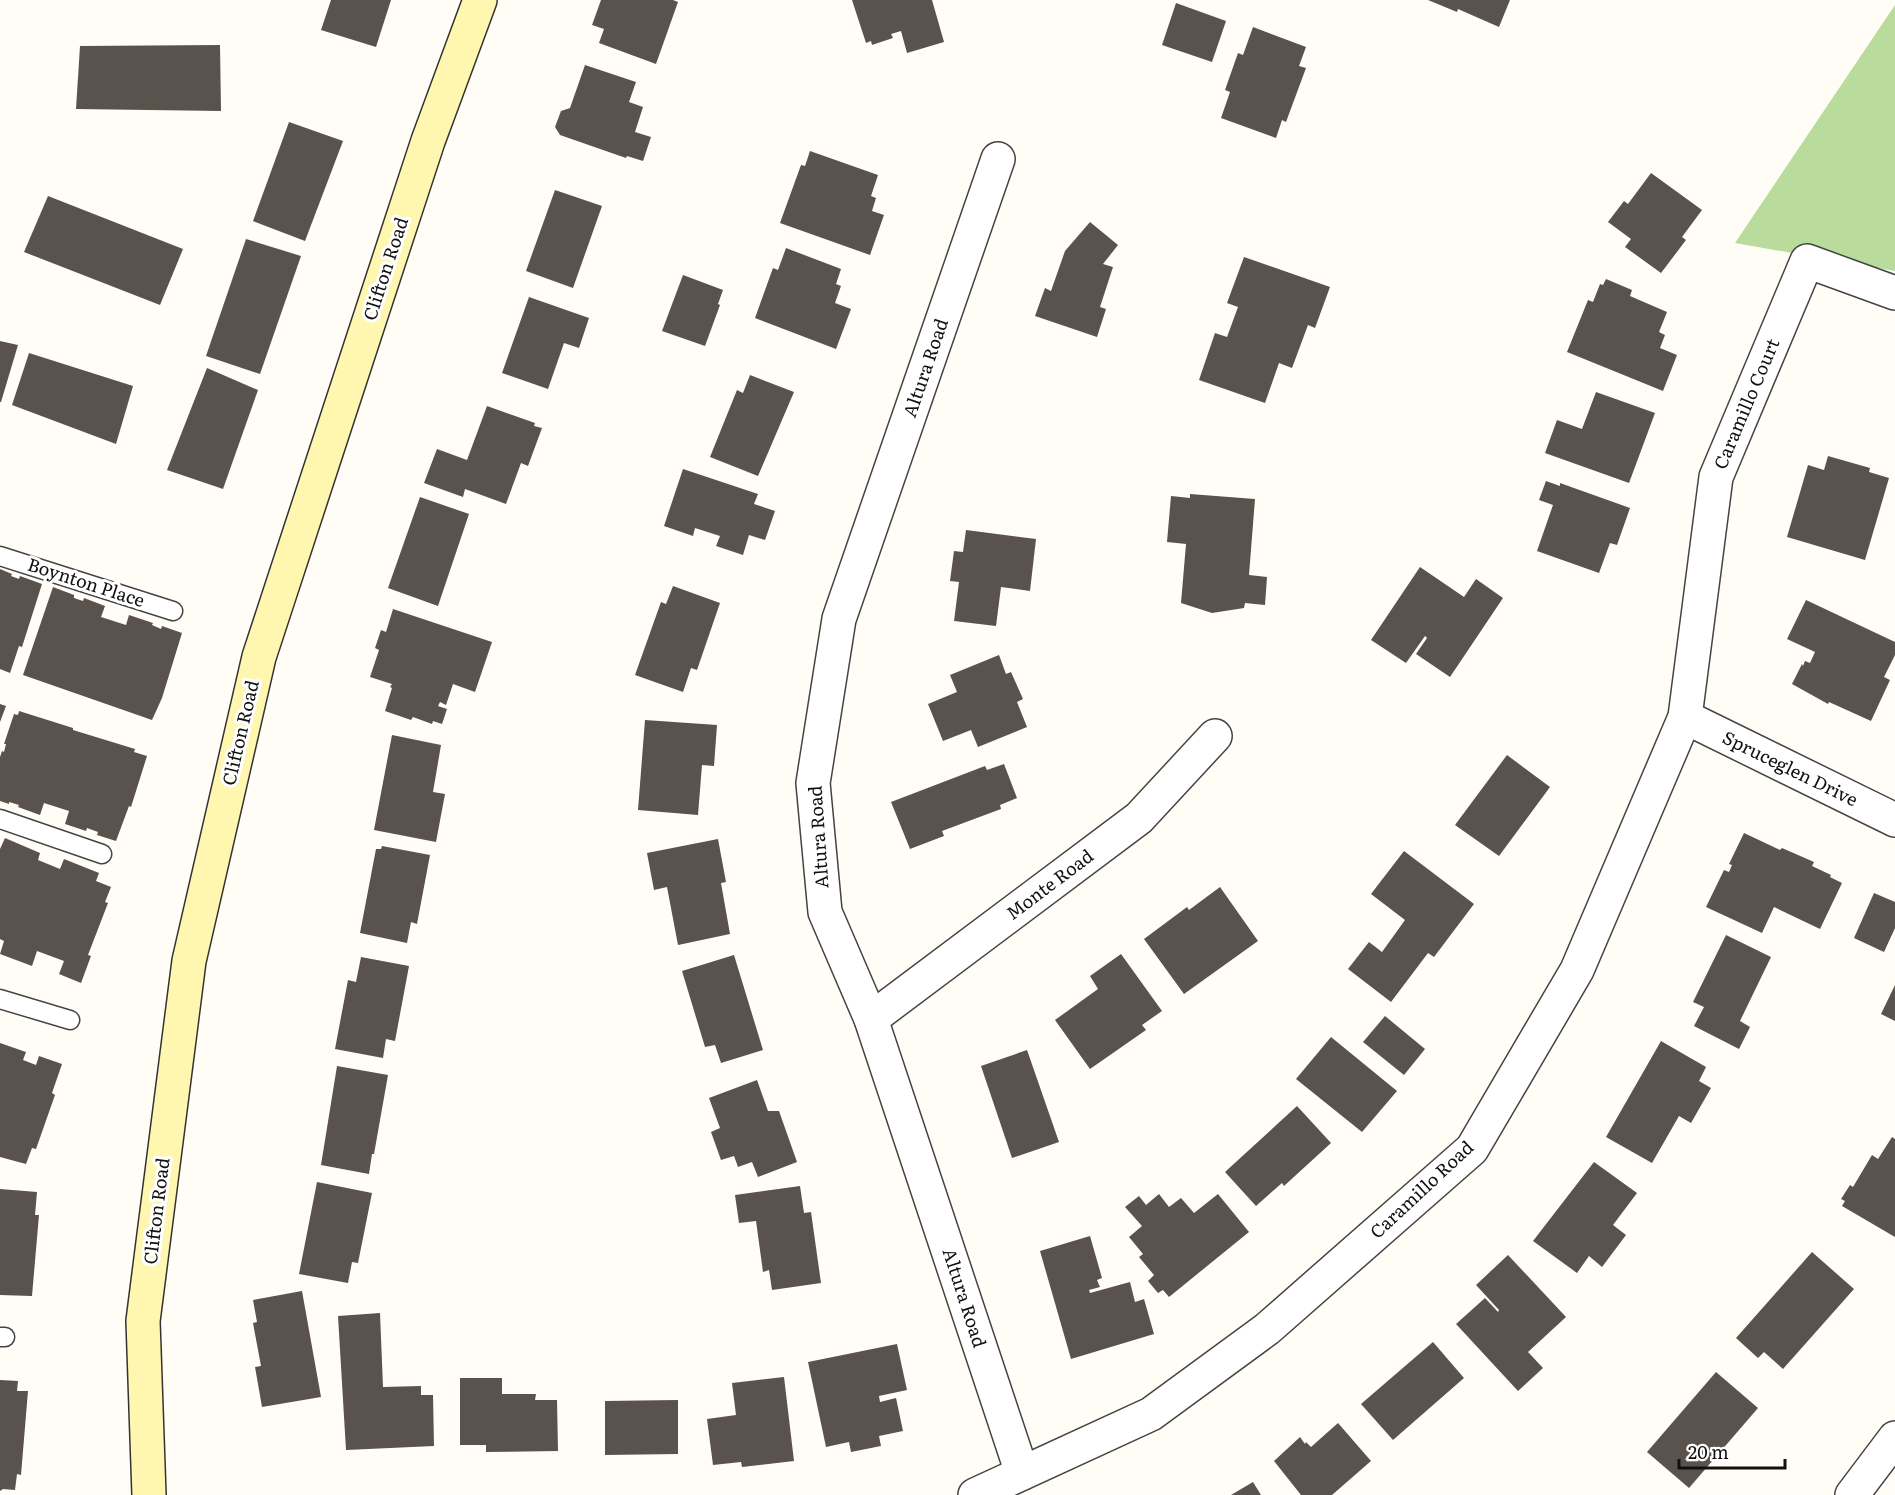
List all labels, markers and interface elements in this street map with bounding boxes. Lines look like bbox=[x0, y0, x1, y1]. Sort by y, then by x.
street label: Clifton Road bbox=[355, 213, 414, 324]
street label: Altura Road bbox=[895, 314, 954, 421]
street label: Caramillo Court bbox=[1706, 333, 1786, 473]
street label: Boynton Place bbox=[24, 550, 148, 613]
street label: Clifton Road bbox=[214, 677, 265, 788]
street label: Spruceglen Drive bbox=[1718, 723, 1863, 812]
street label: Altura Road bbox=[800, 785, 835, 889]
street label: Monte Road bbox=[1000, 842, 1098, 926]
street label: Caramillo Road bbox=[1363, 1134, 1479, 1244]
street label: Clifton Road bbox=[136, 1156, 175, 1266]
street label: Altura Road bbox=[937, 1244, 994, 1351]
scale bar bbox=[1679, 1432, 1786, 1470]
text: 20 m bbox=[1688, 1438, 1729, 1465]

